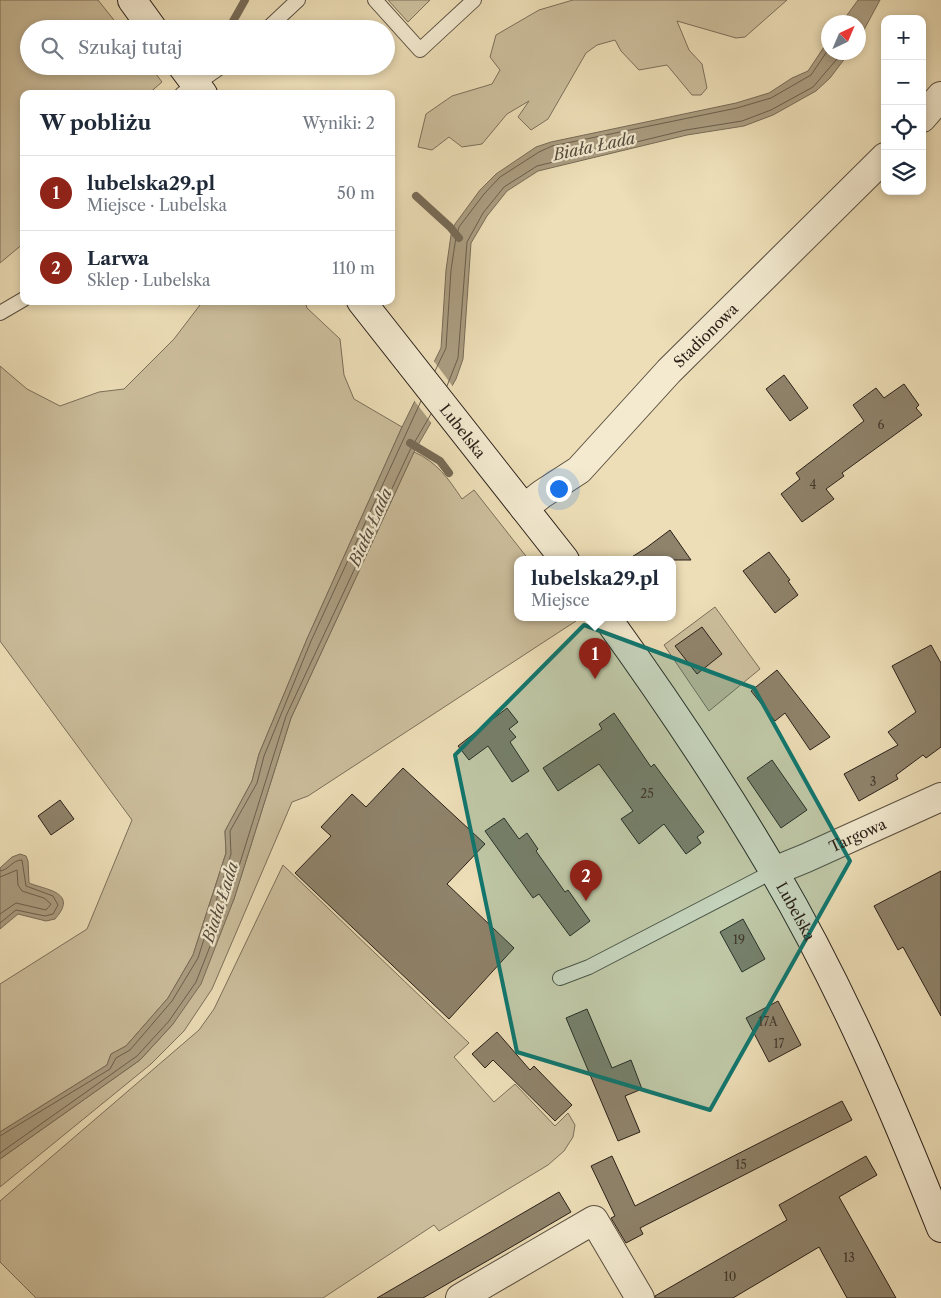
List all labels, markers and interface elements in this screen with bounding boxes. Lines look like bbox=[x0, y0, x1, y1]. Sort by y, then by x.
north arrow bbox=[821, 15, 866, 60]
map controls bbox=[881, 15, 926, 195]
button: + bbox=[881, 15, 926, 60]
search box bbox=[20, 20, 395, 75]
icon: search bbox=[38, 34, 66, 62]
text: Szukaj tutaj bbox=[78, 36, 182, 59]
button: − bbox=[881, 60, 926, 105]
button: locate bbox=[881, 105, 926, 150]
text: W pobliżu bbox=[40, 110, 151, 135]
text: Wyniki: 2 bbox=[302, 113, 375, 133]
water label: Biała Łada bbox=[549, 127, 637, 165]
button: layers bbox=[881, 150, 926, 195]
text: lubelska29.pl bbox=[87, 172, 215, 195]
text: 1 bbox=[52, 183, 60, 203]
text: 50 m bbox=[337, 183, 375, 203]
text: Miejsce · Lubelska bbox=[87, 195, 227, 215]
text: Larwa bbox=[87, 247, 149, 270]
text: 2 bbox=[51, 258, 61, 278]
text: 110 m bbox=[332, 258, 375, 278]
text: Sklep · Lubelska bbox=[87, 270, 210, 290]
street label: Stadionowa bbox=[669, 299, 742, 371]
street label: Lubelska bbox=[436, 400, 490, 462]
house number: 6 bbox=[877, 417, 885, 432]
your location bbox=[546, 476, 572, 502]
house number: 4 bbox=[810, 477, 817, 492]
water label: Biała Łada bbox=[343, 484, 396, 571]
popup bbox=[514, 556, 676, 621]
text: lubelska29.pl bbox=[531, 567, 659, 590]
text: Miejsce bbox=[531, 590, 590, 610]
pin: 1 bbox=[579, 638, 611, 679]
house number: 3 bbox=[870, 774, 876, 789]
house number: 25 bbox=[640, 786, 654, 801]
street label: Targowa bbox=[826, 814, 889, 856]
water label: Biała Łada bbox=[197, 859, 243, 947]
pin: 2 bbox=[570, 860, 602, 901]
street label: Lubelska bbox=[772, 878, 820, 944]
house number: 19 bbox=[733, 932, 745, 947]
house number: 17A bbox=[758, 1014, 779, 1029]
house number: 17 bbox=[774, 1036, 785, 1051]
house number: 15 bbox=[735, 1157, 747, 1172]
house number: 13 bbox=[843, 1250, 855, 1265]
house number: 10 bbox=[724, 1269, 736, 1284]

